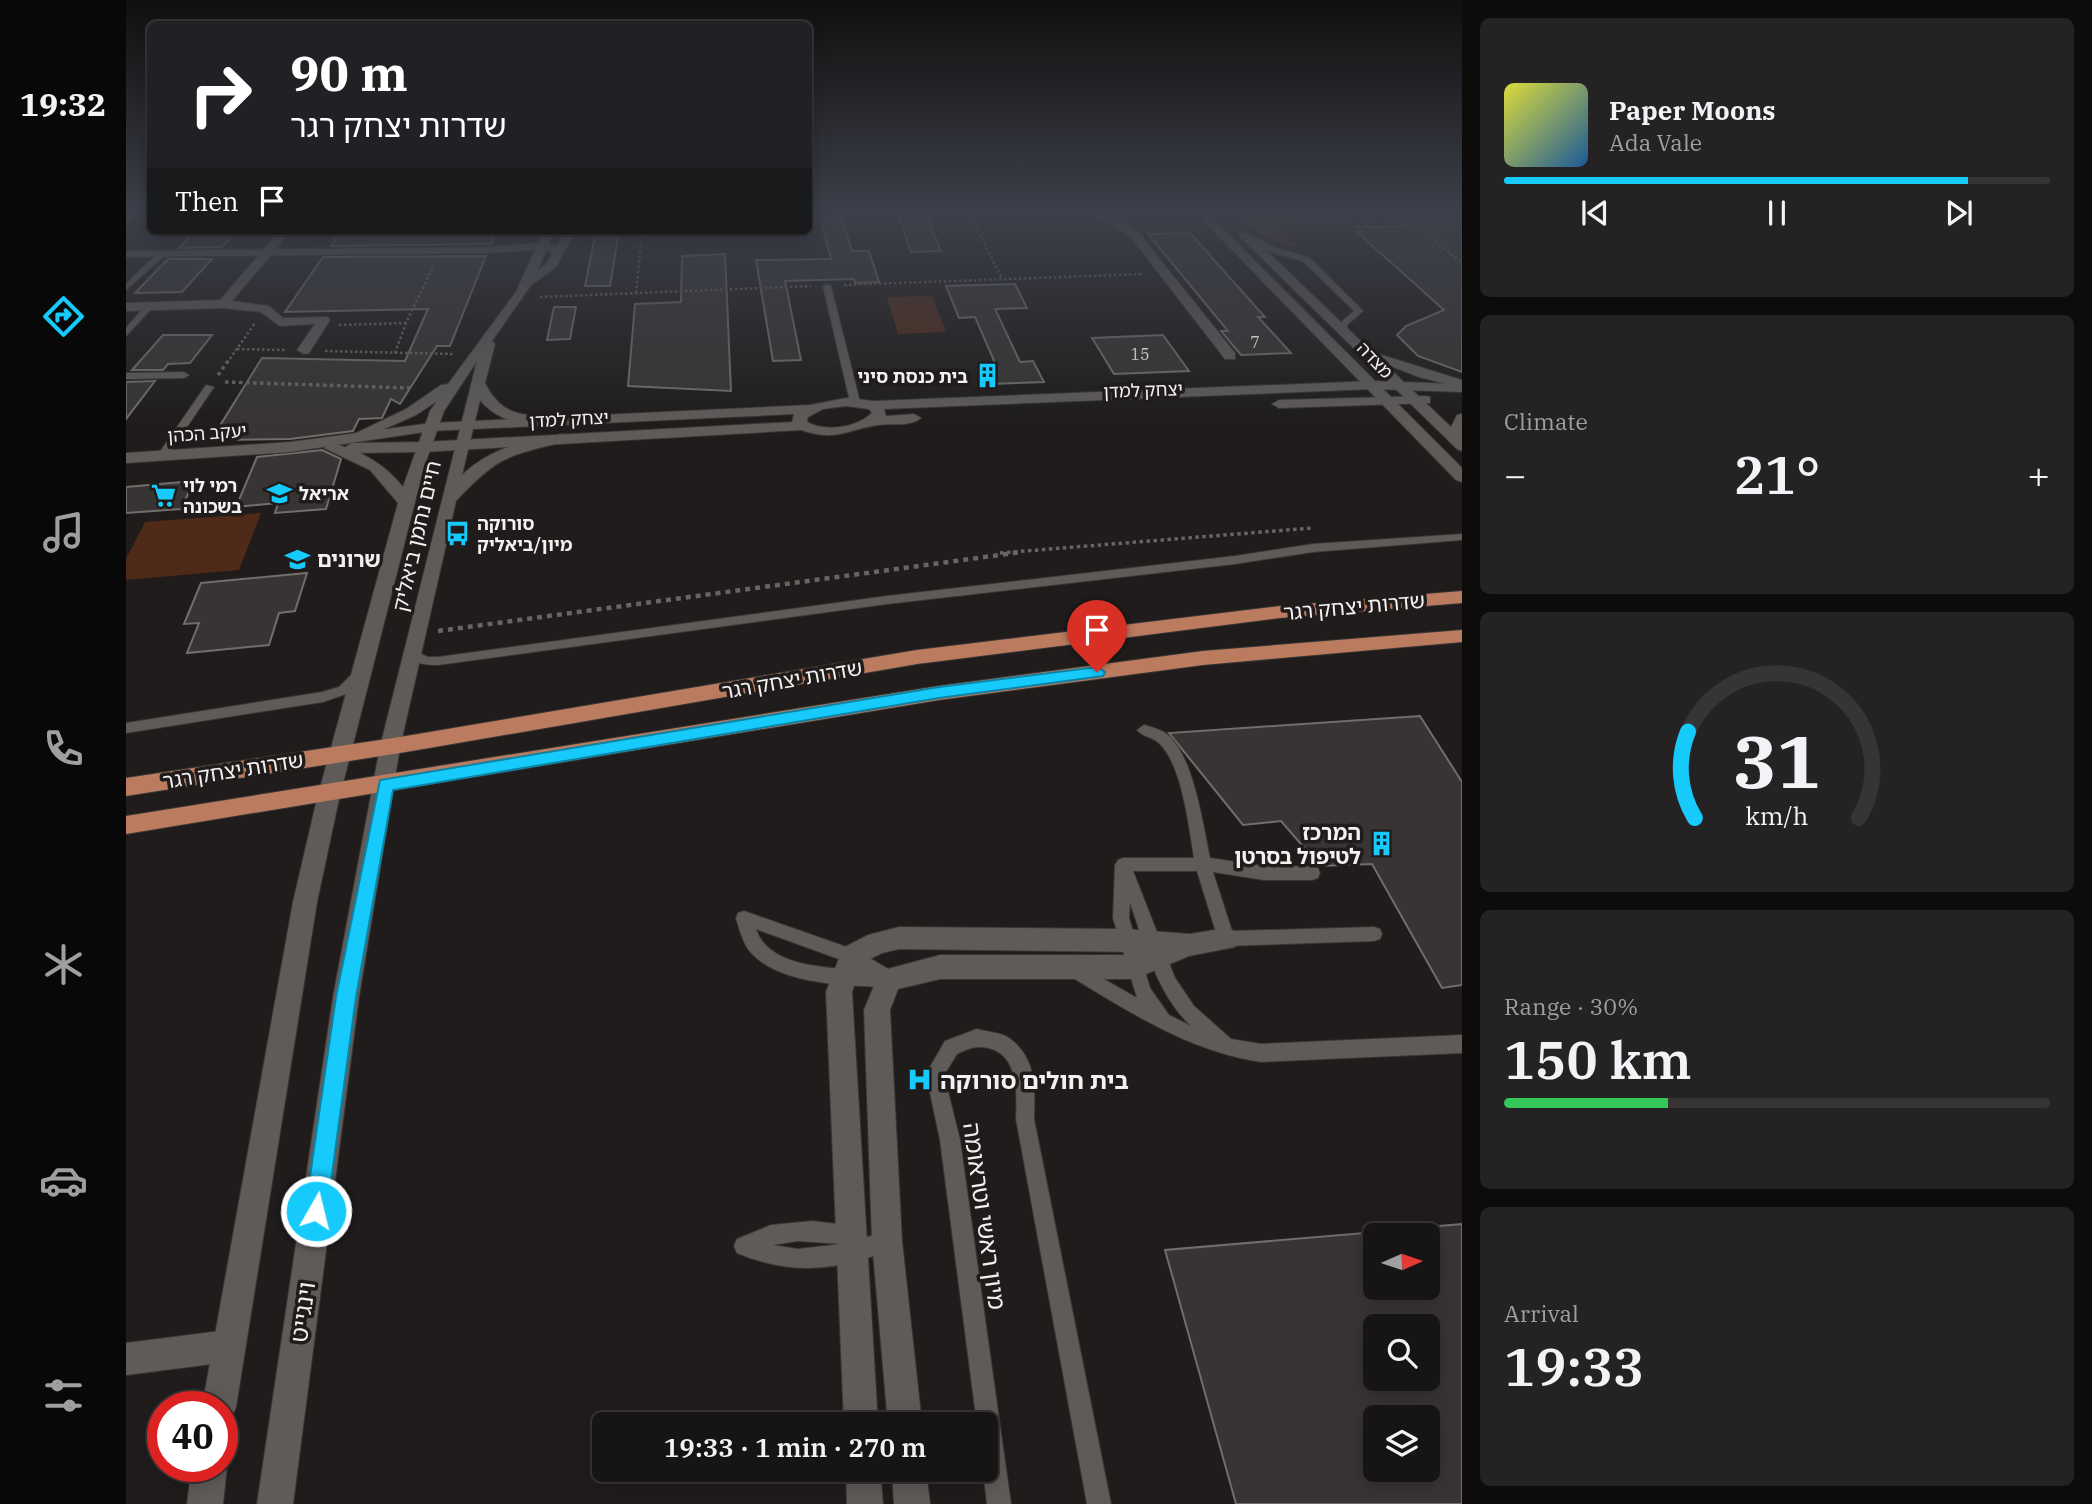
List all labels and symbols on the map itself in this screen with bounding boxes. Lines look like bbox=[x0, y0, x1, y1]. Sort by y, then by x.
house number: 7 bbox=[1250, 332, 1260, 352]
street label: מצדה bbox=[1352, 337, 1398, 383]
house number: 15 bbox=[1130, 344, 1150, 364]
building icon: בית כנסת סיני bbox=[974, 362, 1002, 390]
place label: בית כנסת סיני bbox=[857, 365, 968, 388]
street label: יצחק למדן bbox=[1103, 377, 1183, 403]
street label: יצחק למדן bbox=[529, 405, 609, 433]
street label: יעקב הכהן bbox=[167, 419, 247, 447]
street label: חיים נחמן ביאליק bbox=[385, 458, 447, 614]
place label: רמי לוי בשכונה bbox=[183, 474, 242, 518]
school or university icon: אריאל bbox=[265, 479, 293, 507]
supermarket icon: רמי לוי בשכונה bbox=[149, 481, 177, 509]
place label: אריאל bbox=[299, 482, 349, 505]
place label: סורוקה מיון/ביאליק bbox=[477, 512, 573, 556]
bus stop icon: סורוקה מיון/ביאליק bbox=[443, 519, 471, 547]
school or university icon: שרונים bbox=[283, 545, 311, 573]
place label: שרונים bbox=[317, 545, 381, 573]
street label: שדרות יצחק רגר bbox=[1282, 586, 1426, 626]
pin bbox=[1067, 600, 1127, 672]
street label: שדרות יצחק רגר bbox=[720, 653, 864, 705]
street label: שדרות יצחק רגר bbox=[161, 745, 305, 795]
place label: המרכז לטיפול בסרטן bbox=[1234, 818, 1361, 870]
building icon: המרכז לטיפול בסרטן bbox=[1367, 830, 1395, 858]
place label: בית חולים סורוקה bbox=[940, 1064, 1129, 1096]
hospital icon: בית חולים סורוקה bbox=[906, 1066, 934, 1094]
street label: מיון ראשי וטראומה bbox=[956, 1120, 1014, 1312]
position arrow bbox=[279, 1174, 353, 1248]
north arrow bbox=[1363, 1223, 1440, 1300]
street label: וינגייט bbox=[282, 1280, 322, 1344]
speed limit sign: 40 bbox=[147, 1391, 238, 1482]

